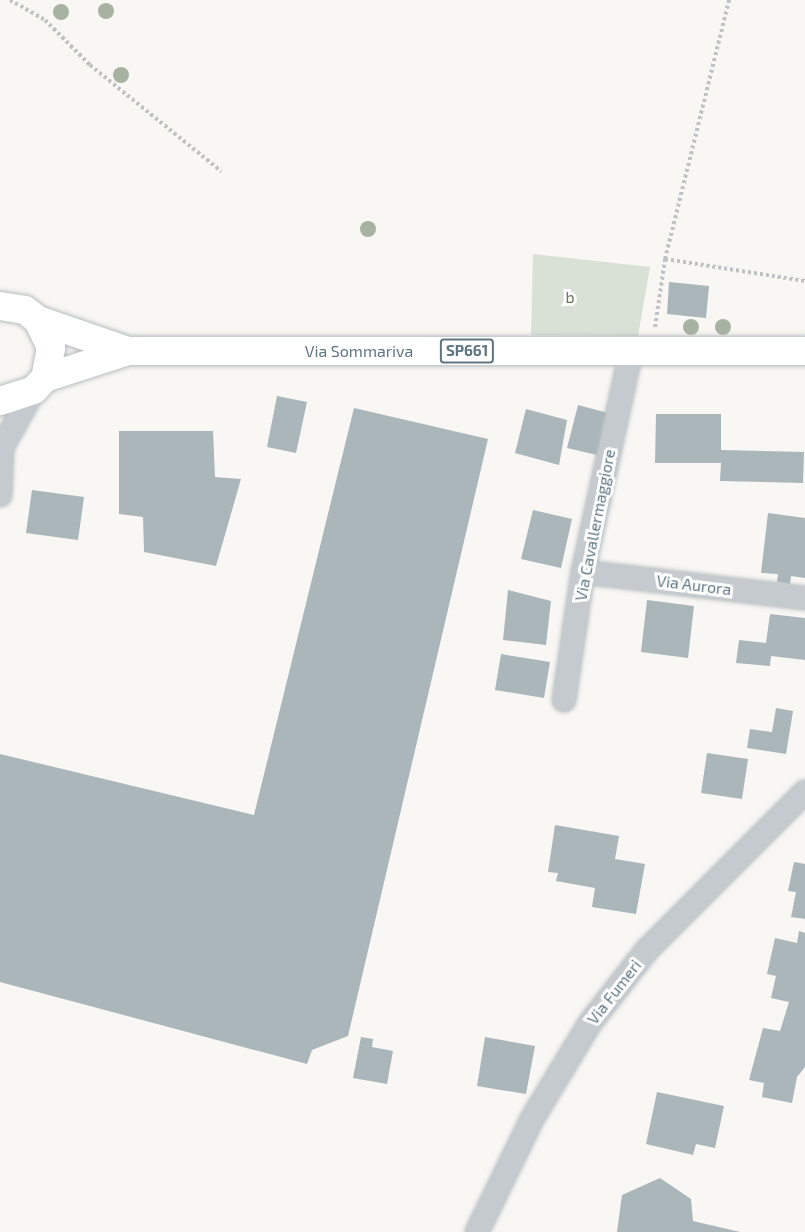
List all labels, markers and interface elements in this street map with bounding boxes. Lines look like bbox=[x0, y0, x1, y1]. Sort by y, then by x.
park label: b bbox=[565, 287, 575, 307]
road number: SP661 bbox=[438, 339, 496, 363]
street label: Via Sommariva bbox=[305, 341, 413, 361]
street label: Via Cavallermaggiore bbox=[571, 448, 619, 602]
street label: Via Aurora bbox=[655, 571, 733, 599]
street label: Via Fumeri bbox=[583, 956, 645, 1028]

